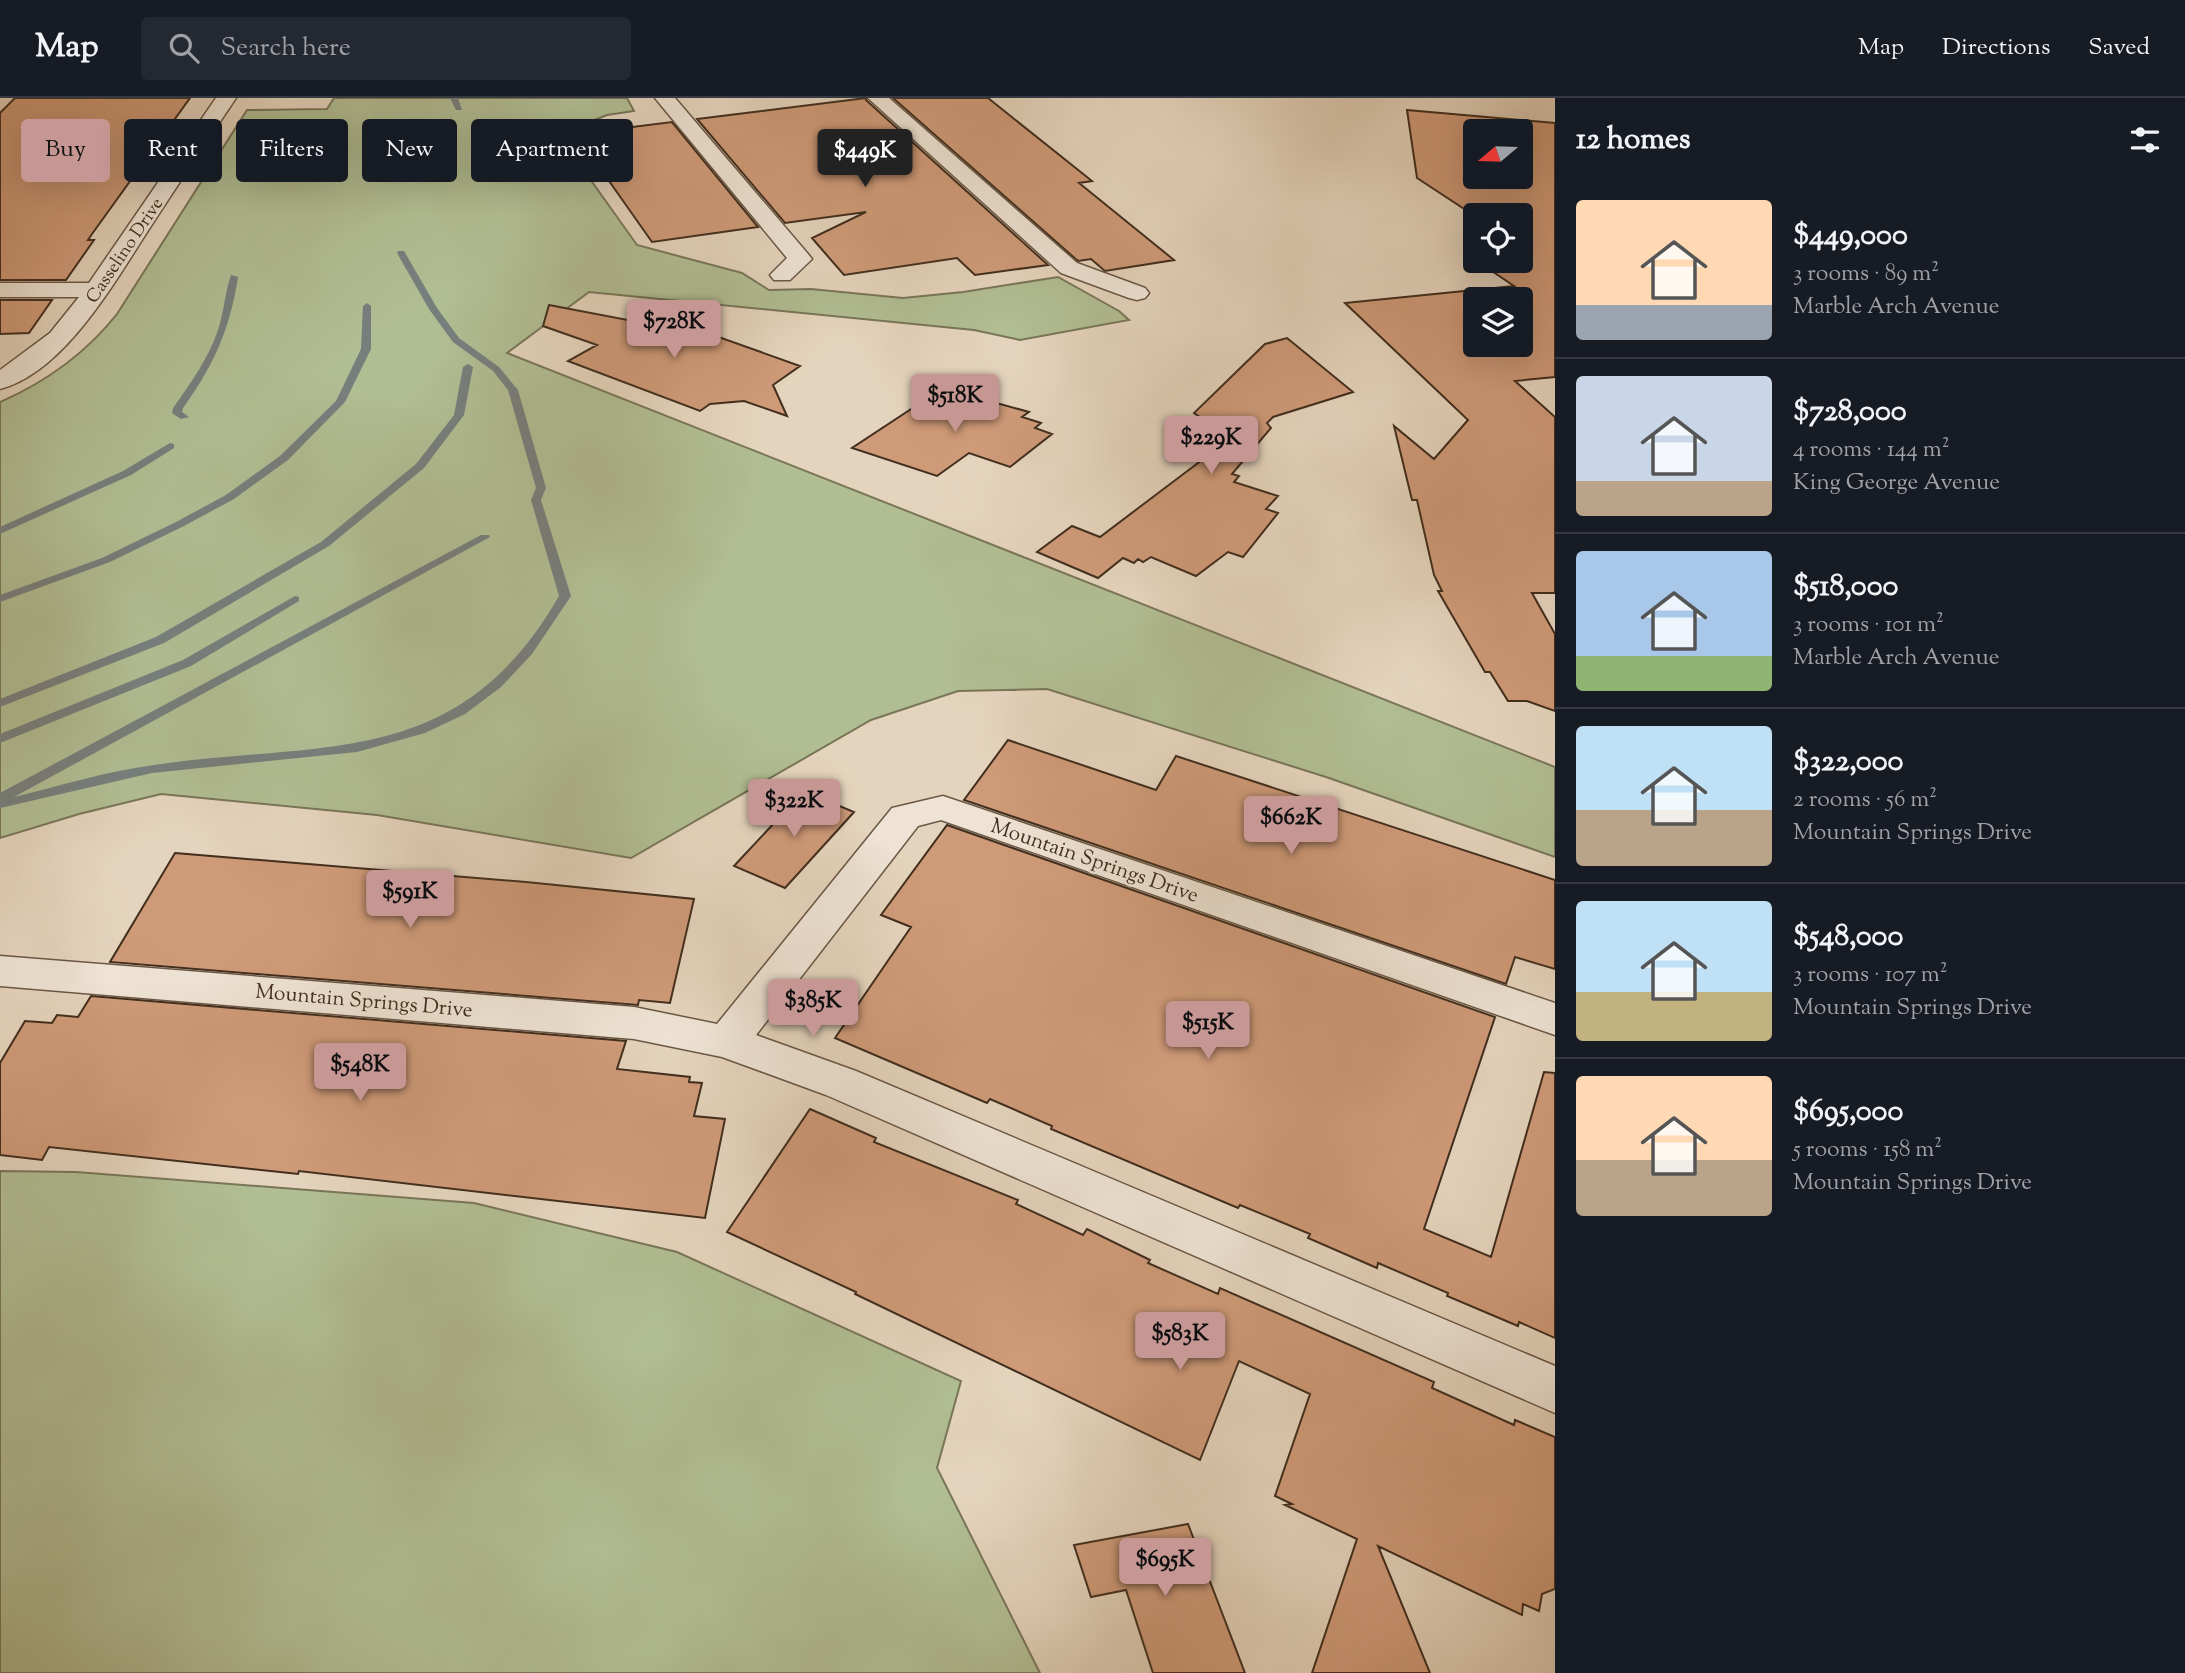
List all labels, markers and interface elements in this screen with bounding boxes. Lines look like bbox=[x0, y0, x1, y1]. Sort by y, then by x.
search box bbox=[141, 17, 631, 80]
text: Map bbox=[35, 24, 99, 72]
icon: search bbox=[165, 29, 203, 67]
text: Search here bbox=[221, 30, 351, 67]
text: Map bbox=[1858, 31, 1904, 65]
text: Directions bbox=[1942, 31, 2050, 65]
text: Saved bbox=[2088, 31, 2150, 65]
chip: Buy bbox=[21, 119, 110, 182]
chip: Rent bbox=[124, 119, 222, 182]
chip: Filters bbox=[236, 119, 348, 182]
chip: New bbox=[362, 119, 457, 182]
chip: Apartment bbox=[471, 119, 633, 182]
north arrow bbox=[1463, 119, 1533, 189]
map controls bbox=[1463, 119, 1533, 357]
text: 12 homes bbox=[1576, 119, 1691, 162]
icon: filters bbox=[2126, 121, 2164, 159]
pin: $449K bbox=[816, 130, 914, 189]
text: $449K bbox=[833, 135, 897, 168]
street label: Casselino Drive bbox=[81, 193, 171, 309]
button: locate bbox=[1463, 203, 1533, 273]
text: $449,000 bbox=[1793, 215, 1908, 258]
icon: home bbox=[1632, 228, 1716, 312]
text: 3 rooms · 89 m² bbox=[1793, 258, 1939, 291]
button: layers bbox=[1463, 287, 1533, 357]
text: Marble Arch Avenue bbox=[1793, 291, 1999, 324]
pin: $728K bbox=[625, 300, 723, 360]
text: $728K bbox=[643, 306, 705, 339]
pin: $518K bbox=[906, 374, 1004, 434]
text: $518K bbox=[927, 380, 983, 413]
text: $728,000 bbox=[1793, 391, 1907, 434]
icon: home bbox=[1632, 404, 1716, 488]
pin: $229K bbox=[1162, 416, 1260, 476]
text: $229K bbox=[1180, 422, 1242, 455]
text: 4 rooms · 144 m² bbox=[1793, 434, 1950, 467]
text: King George Avenue bbox=[1793, 467, 2000, 500]
text: $518,000 bbox=[1793, 566, 1898, 609]
icon: home bbox=[1632, 579, 1716, 663]
text: 3 rooms · 101 m² bbox=[1793, 609, 1944, 642]
text: Marble Arch Avenue bbox=[1793, 642, 1999, 675]
text: $322,000 bbox=[1793, 741, 1903, 784]
icon: home bbox=[1632, 754, 1716, 838]
pin: $322K bbox=[745, 780, 843, 839]
text: 2 rooms · 56 m² bbox=[1793, 784, 1937, 817]
text: $322K bbox=[764, 785, 824, 818]
pin: $662K bbox=[1242, 796, 1340, 856]
text: $662K bbox=[1260, 802, 1322, 835]
street label: Mountain Springs Drive bbox=[986, 812, 1202, 912]
text: Mountain Springs Drive bbox=[1793, 817, 2032, 850]
pin: $591K bbox=[361, 870, 459, 930]
text: $591K bbox=[382, 876, 438, 909]
text: $548,000 bbox=[1793, 916, 1903, 959]
icon: home bbox=[1632, 929, 1716, 1013]
text: 3 rooms · 107 m² bbox=[1793, 959, 1948, 992]
street label: Mountain Springs Drive bbox=[254, 978, 474, 1026]
pin: $385K bbox=[764, 979, 862, 1039]
text: $385K bbox=[784, 985, 842, 1018]
text: Mountain Springs Drive bbox=[1793, 992, 2032, 1025]
pin: $515K bbox=[1159, 1002, 1257, 1061]
text: $515K bbox=[1182, 1007, 1234, 1040]
pin: $548K bbox=[311, 1044, 409, 1103]
text: $548K bbox=[330, 1049, 390, 1082]
text: $695,000 bbox=[1793, 1091, 1903, 1134]
icon: home bbox=[1632, 1104, 1716, 1188]
text: 5 rooms · 158 m² bbox=[1793, 1134, 1942, 1167]
text: Mountain Springs Drive bbox=[1793, 1167, 2032, 1200]
pin: $583K bbox=[1131, 1312, 1229, 1372]
text: $583K bbox=[1151, 1318, 1209, 1351]
pin: $695K bbox=[1116, 1538, 1214, 1598]
text: $695K bbox=[1135, 1544, 1195, 1577]

